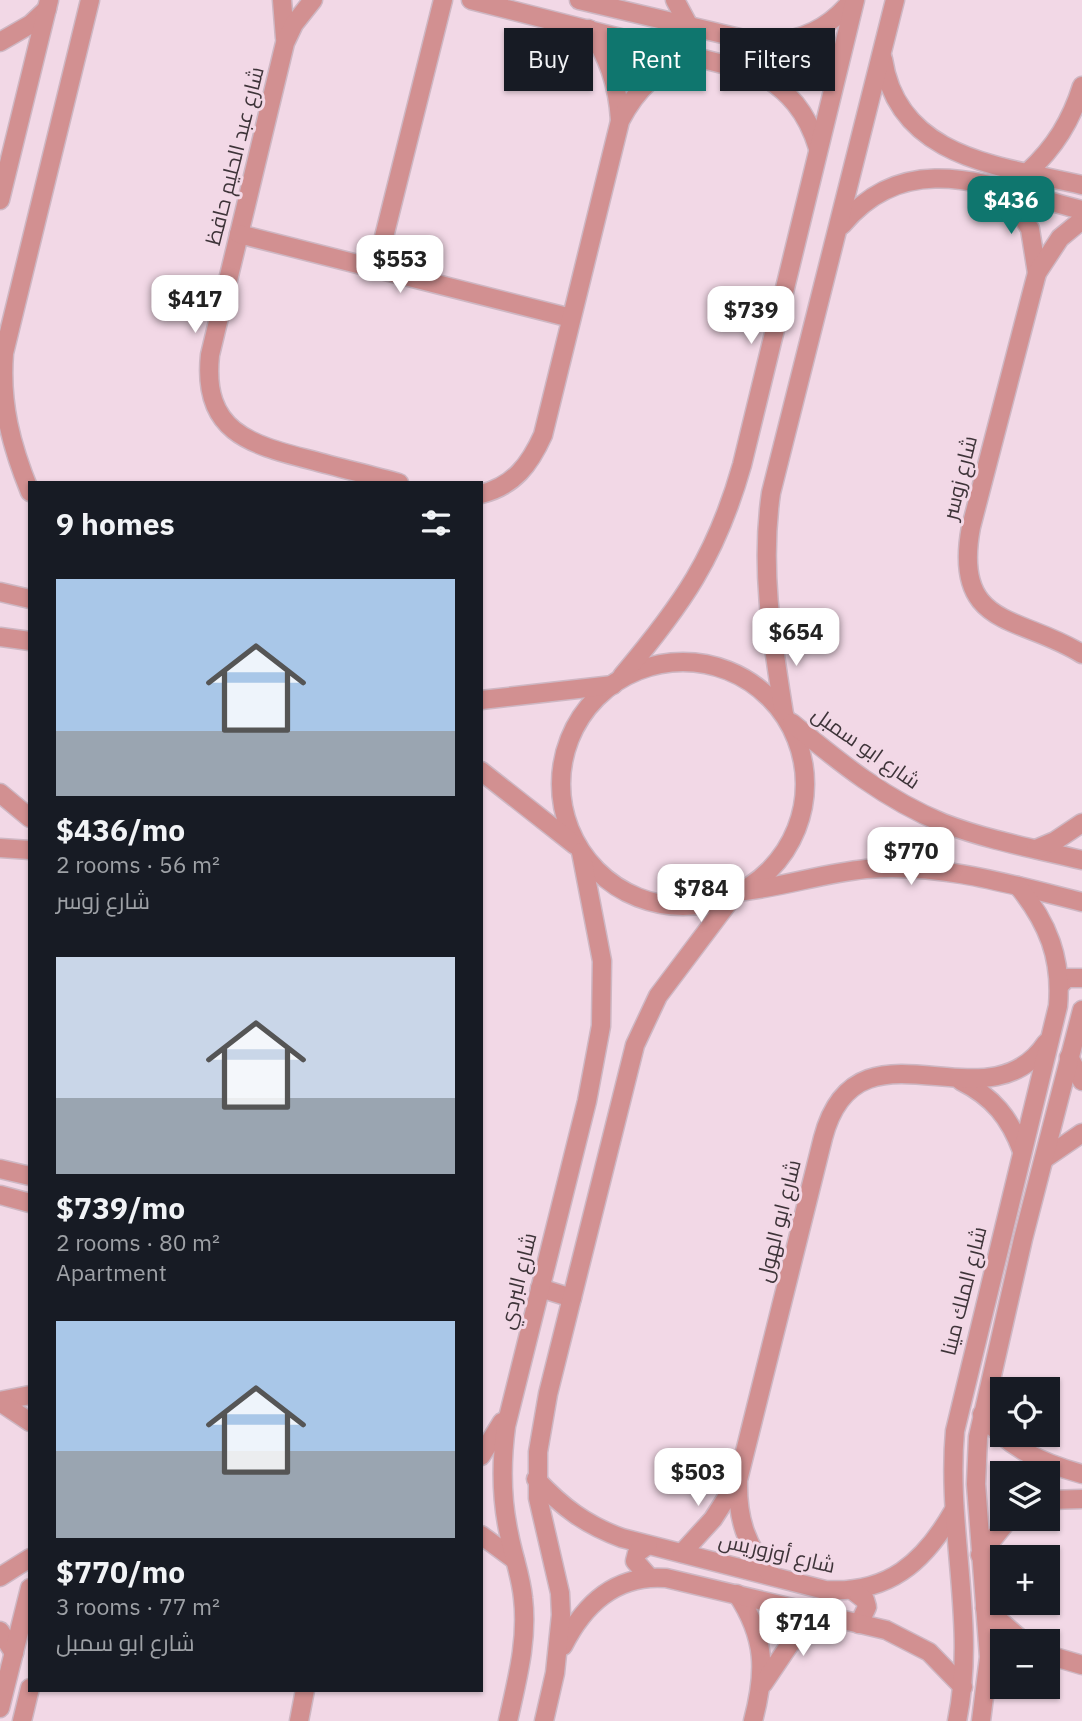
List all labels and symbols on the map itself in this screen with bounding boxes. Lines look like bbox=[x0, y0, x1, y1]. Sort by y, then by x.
street label: شارع عبد الحليم حافظ bbox=[198, 63, 271, 248]
pin: $436 bbox=[970, 176, 1052, 236]
pin: $553 bbox=[359, 236, 441, 295]
pin: $417 bbox=[154, 276, 236, 335]
pin: $739 bbox=[710, 286, 792, 346]
street label: شارع زوسر bbox=[935, 433, 984, 524]
pin: $654 bbox=[755, 608, 837, 668]
street label: شارع ابو سمبل bbox=[806, 699, 926, 796]
pin: $770 bbox=[870, 828, 952, 887]
pin: $784 bbox=[660, 864, 742, 924]
street label: شارع ابو الهول bbox=[749, 1157, 808, 1285]
street label: شارع الملك مينا bbox=[933, 1223, 994, 1358]
street label: شارع البردي bbox=[492, 1230, 545, 1333]
pin: $503 bbox=[657, 1448, 739, 1508]
street label: شارع أوزوريس bbox=[716, 1525, 838, 1580]
pin: $714 bbox=[762, 1598, 844, 1658]

